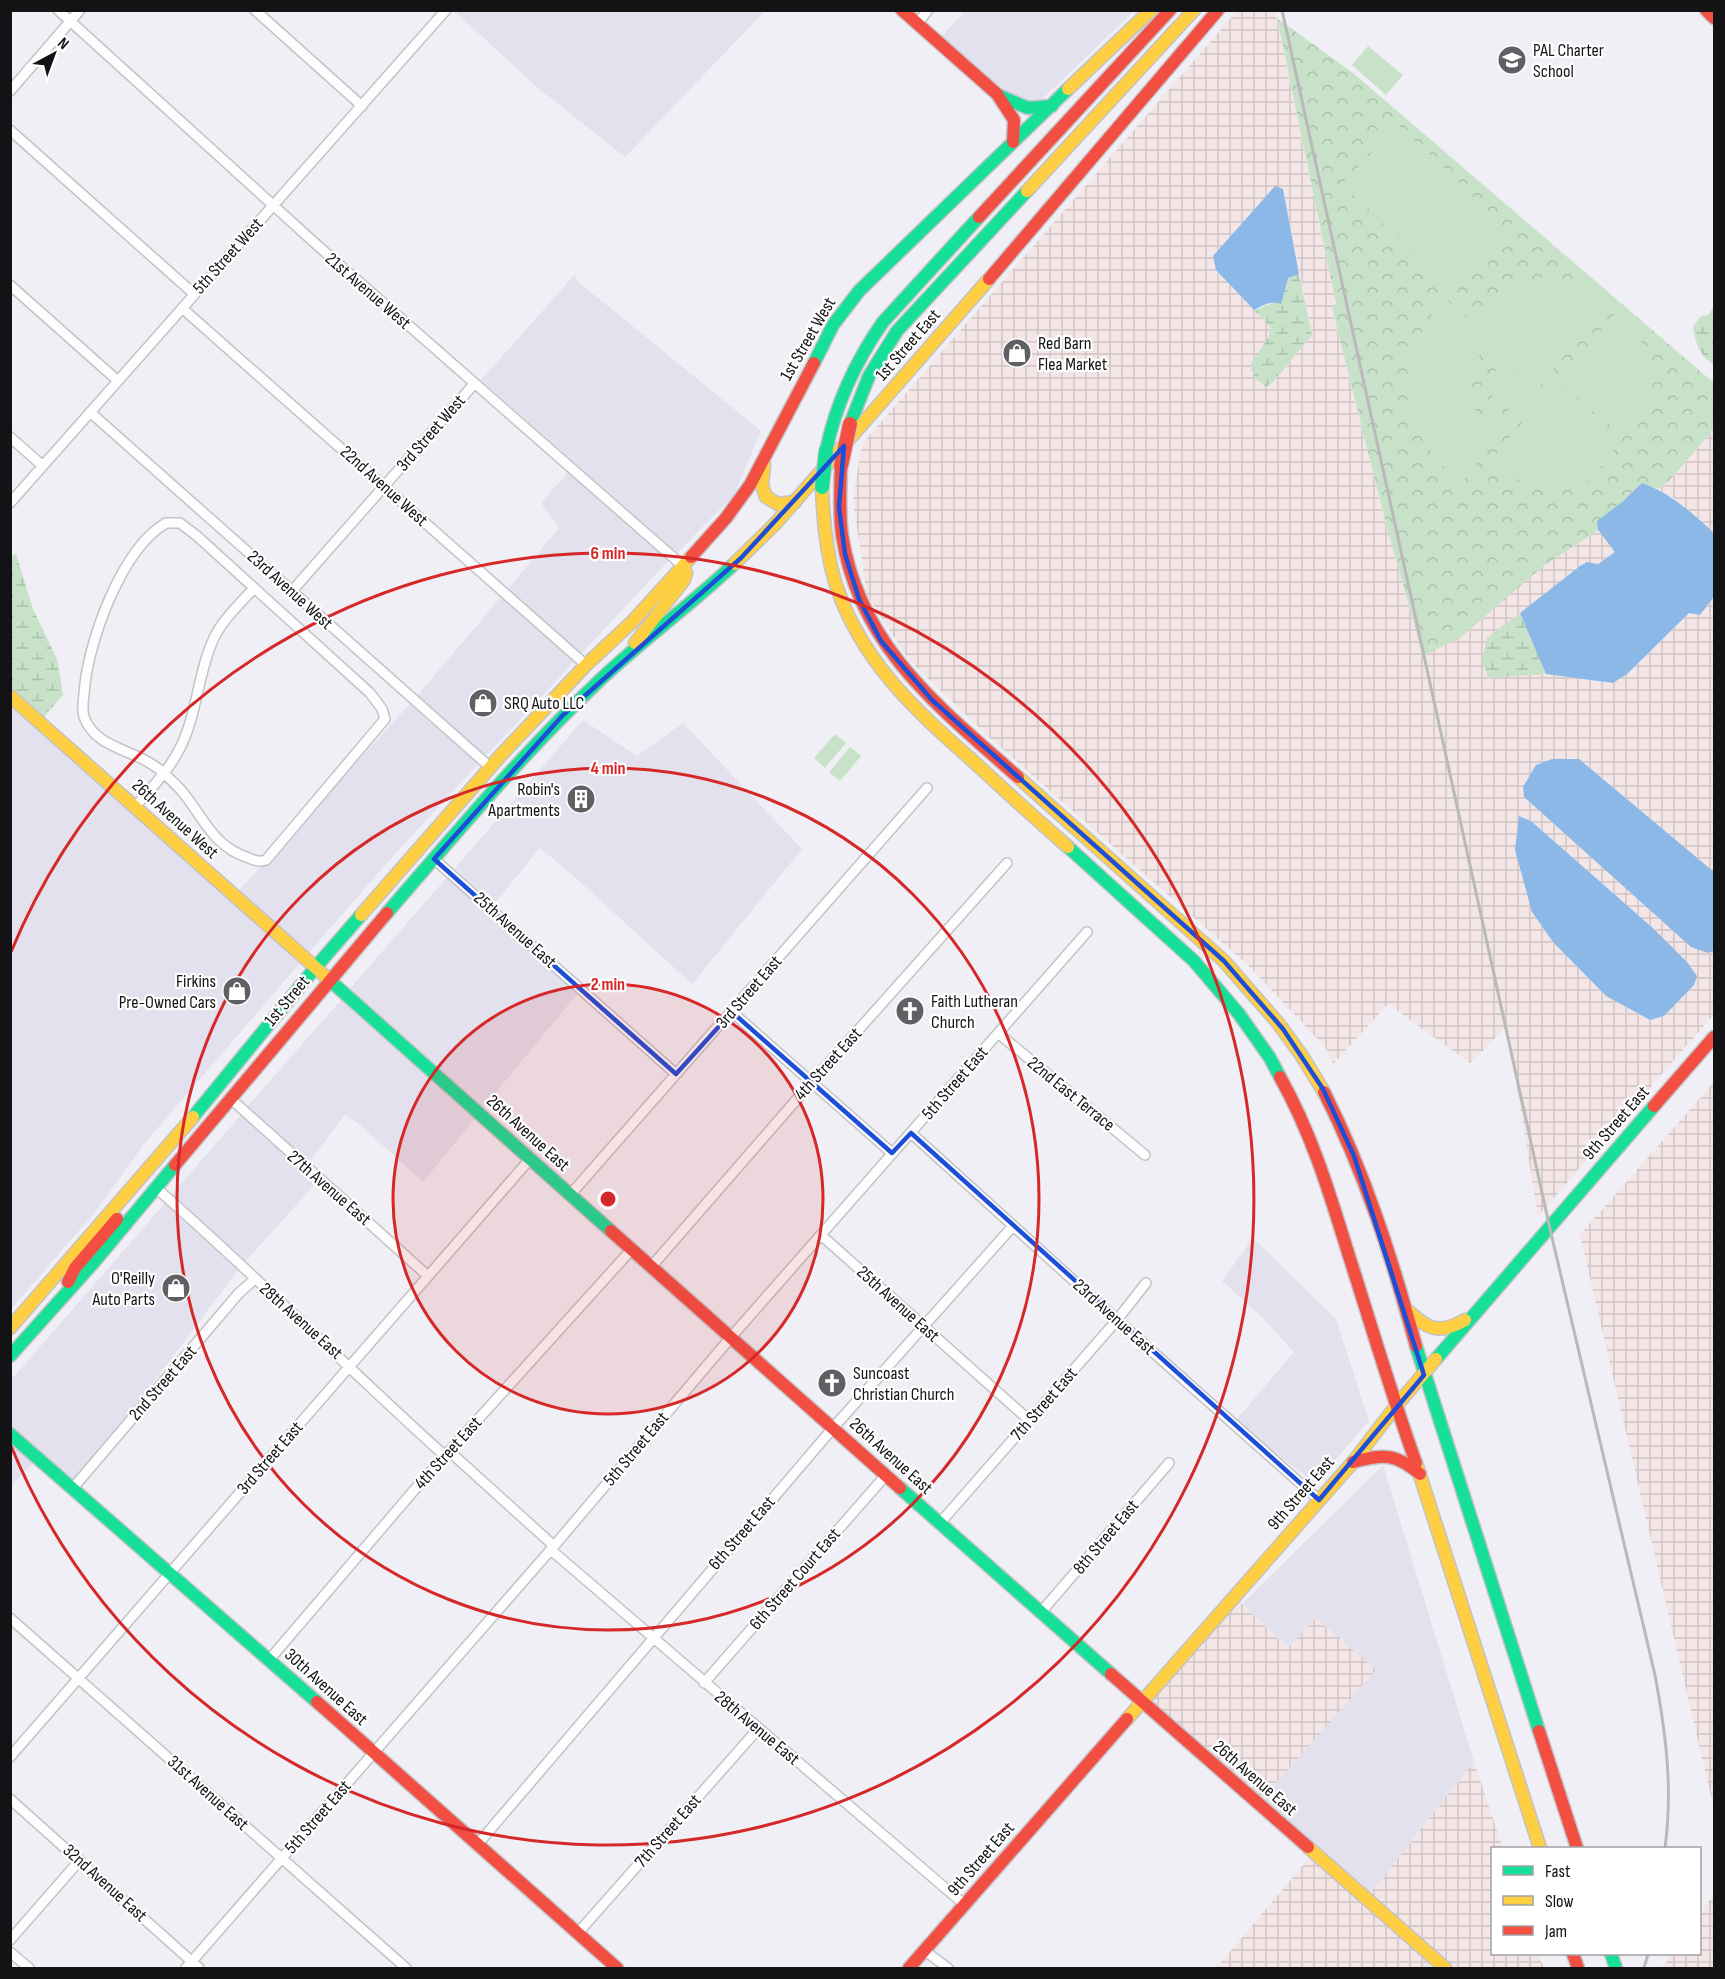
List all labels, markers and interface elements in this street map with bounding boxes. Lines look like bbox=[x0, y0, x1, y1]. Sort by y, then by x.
north arrow bbox=[24, 24, 84, 84]
text: N bbox=[53, 34, 72, 54]
place label: PAL Charter School bbox=[1533, 40, 1604, 82]
school or university icon: PAL Charter School bbox=[1496, 44, 1528, 76]
street label: 5th Street West bbox=[189, 213, 268, 298]
street label: 21st Avenue West bbox=[321, 248, 415, 334]
street label: 1st Street West bbox=[776, 293, 840, 384]
street label: 1st Street East bbox=[871, 305, 945, 385]
place label: Red Barn Flea Market bbox=[1038, 333, 1108, 375]
shop icon: Red Barn Flea Market bbox=[1001, 337, 1033, 369]
street label: 3rd Street West bbox=[392, 390, 470, 475]
street label: 22nd Avenue West bbox=[336, 441, 432, 531]
text: 6 min bbox=[591, 543, 625, 564]
street label: 23rd Avenue West bbox=[243, 546, 337, 634]
shop icon: SRQ Auto LLC bbox=[467, 687, 499, 719]
place label: SRQ Auto LLC bbox=[504, 693, 584, 714]
text: 4 min bbox=[591, 758, 625, 779]
street label: 26th Avenue West bbox=[128, 775, 223, 864]
place label: Robin's Apartments bbox=[487, 779, 560, 821]
building icon: Robin's Apartments bbox=[565, 783, 597, 815]
street label: 25th Avenue East bbox=[469, 888, 561, 973]
street label: 3rd Street East bbox=[712, 951, 787, 1033]
place label: Firkins Pre-Owned Cars bbox=[119, 971, 216, 1013]
street label: 1st Street bbox=[260, 971, 314, 1030]
text: 2 min bbox=[591, 974, 625, 995]
shop icon: Firkins Pre-Owned Cars bbox=[221, 975, 253, 1007]
place label: Faith Lutheran Church bbox=[931, 991, 1018, 1033]
church icon: Faith Lutheran Church bbox=[894, 995, 926, 1027]
street label: 4th Street East bbox=[790, 1023, 866, 1105]
street label: 5th Street East bbox=[918, 1042, 993, 1124]
street label: 22nd East Terrace bbox=[1023, 1052, 1119, 1136]
street label: 9th Street East bbox=[1578, 1081, 1654, 1164]
street label: 26th Avenue East bbox=[482, 1090, 574, 1176]
street label: 27th Avenue East bbox=[283, 1146, 375, 1230]
centre of rings bbox=[598, 1189, 618, 1209]
street label: 25th Avenue East bbox=[852, 1262, 944, 1347]
place label: O'Reilly Auto Parts bbox=[92, 1268, 155, 1310]
shop icon: O'Reilly Auto Parts bbox=[160, 1272, 192, 1304]
street label: 23rd Avenue East bbox=[1069, 1275, 1160, 1360]
street label: 28th Avenue East bbox=[255, 1278, 347, 1364]
street label: 2nd Street East bbox=[125, 1341, 202, 1425]
place label: Suncoast Christian Church bbox=[853, 1363, 954, 1405]
street label: 7th Street East bbox=[1006, 1363, 1082, 1445]
church icon: Suncoast Christian Church bbox=[816, 1367, 848, 1399]
street label: 5th Street East bbox=[599, 1407, 673, 1490]
street label: 4th Street East bbox=[410, 1412, 486, 1494]
street label: 26th Avenue East bbox=[845, 1413, 937, 1499]
street label: 3rd Street East bbox=[233, 1417, 308, 1499]
street label: 9th Street East bbox=[1263, 1451, 1339, 1534]
street label: 6th Street East bbox=[704, 1491, 780, 1574]
street label: 8th Street East bbox=[1069, 1495, 1144, 1579]
street label: 6th Street Court East bbox=[745, 1523, 845, 1634]
street label: 30th Avenue East bbox=[280, 1644, 372, 1730]
street label: 28th Avenue East bbox=[710, 1686, 804, 1770]
street label: 26th Avenue East bbox=[1209, 1736, 1302, 1820]
street label: 31st Avenue East bbox=[163, 1751, 253, 1835]
street label: 5th Street East bbox=[281, 1776, 356, 1858]
street label: 7th Street East bbox=[630, 1790, 706, 1872]
street label: 9th Street East bbox=[943, 1817, 1019, 1900]
street label: 32nd Avenue East bbox=[59, 1840, 152, 1927]
legend bbox=[1491, 1847, 1701, 1955]
text: Fast bbox=[1545, 1861, 1571, 1882]
text: Slow bbox=[1545, 1891, 1574, 1912]
text: Jam bbox=[1544, 1921, 1567, 1942]

